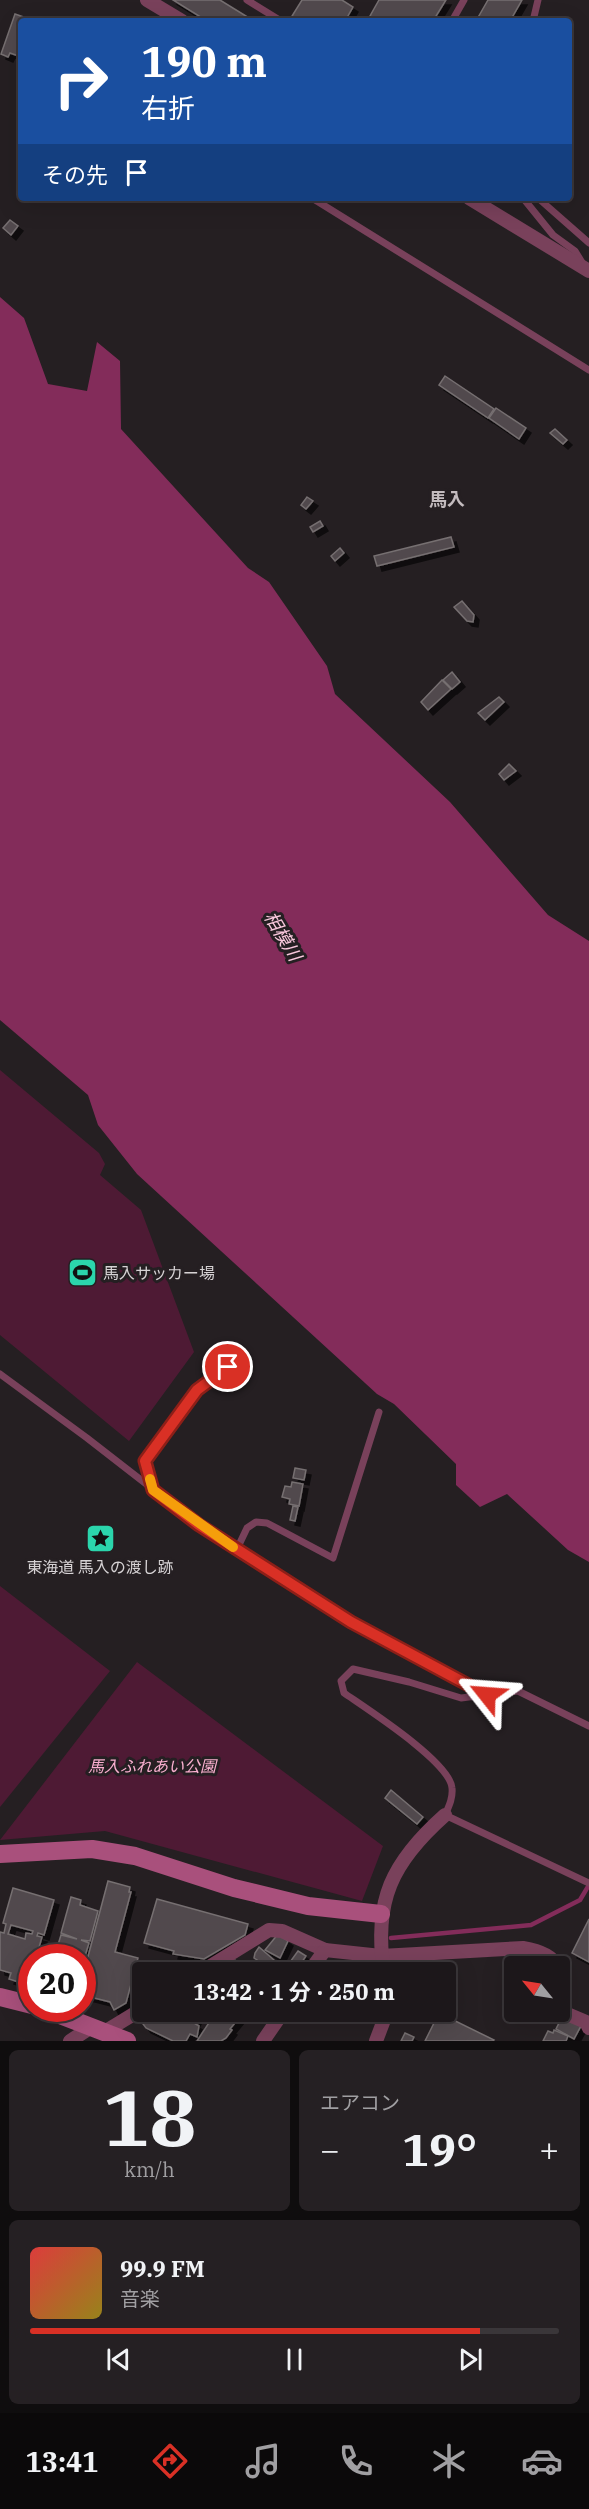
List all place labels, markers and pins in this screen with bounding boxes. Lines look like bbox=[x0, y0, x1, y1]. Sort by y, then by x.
sports icon: 馬入サッカー場 bbox=[66, 1257, 98, 1289]
place label: 馬入サッカー場 bbox=[103, 1263, 215, 1283]
pin bbox=[202, 1341, 253, 1392]
place icon: 東海道 馬入の渡し跡 bbox=[84, 1523, 116, 1555]
place label: 東海道 馬入の渡し跡 bbox=[26, 1557, 174, 1577]

